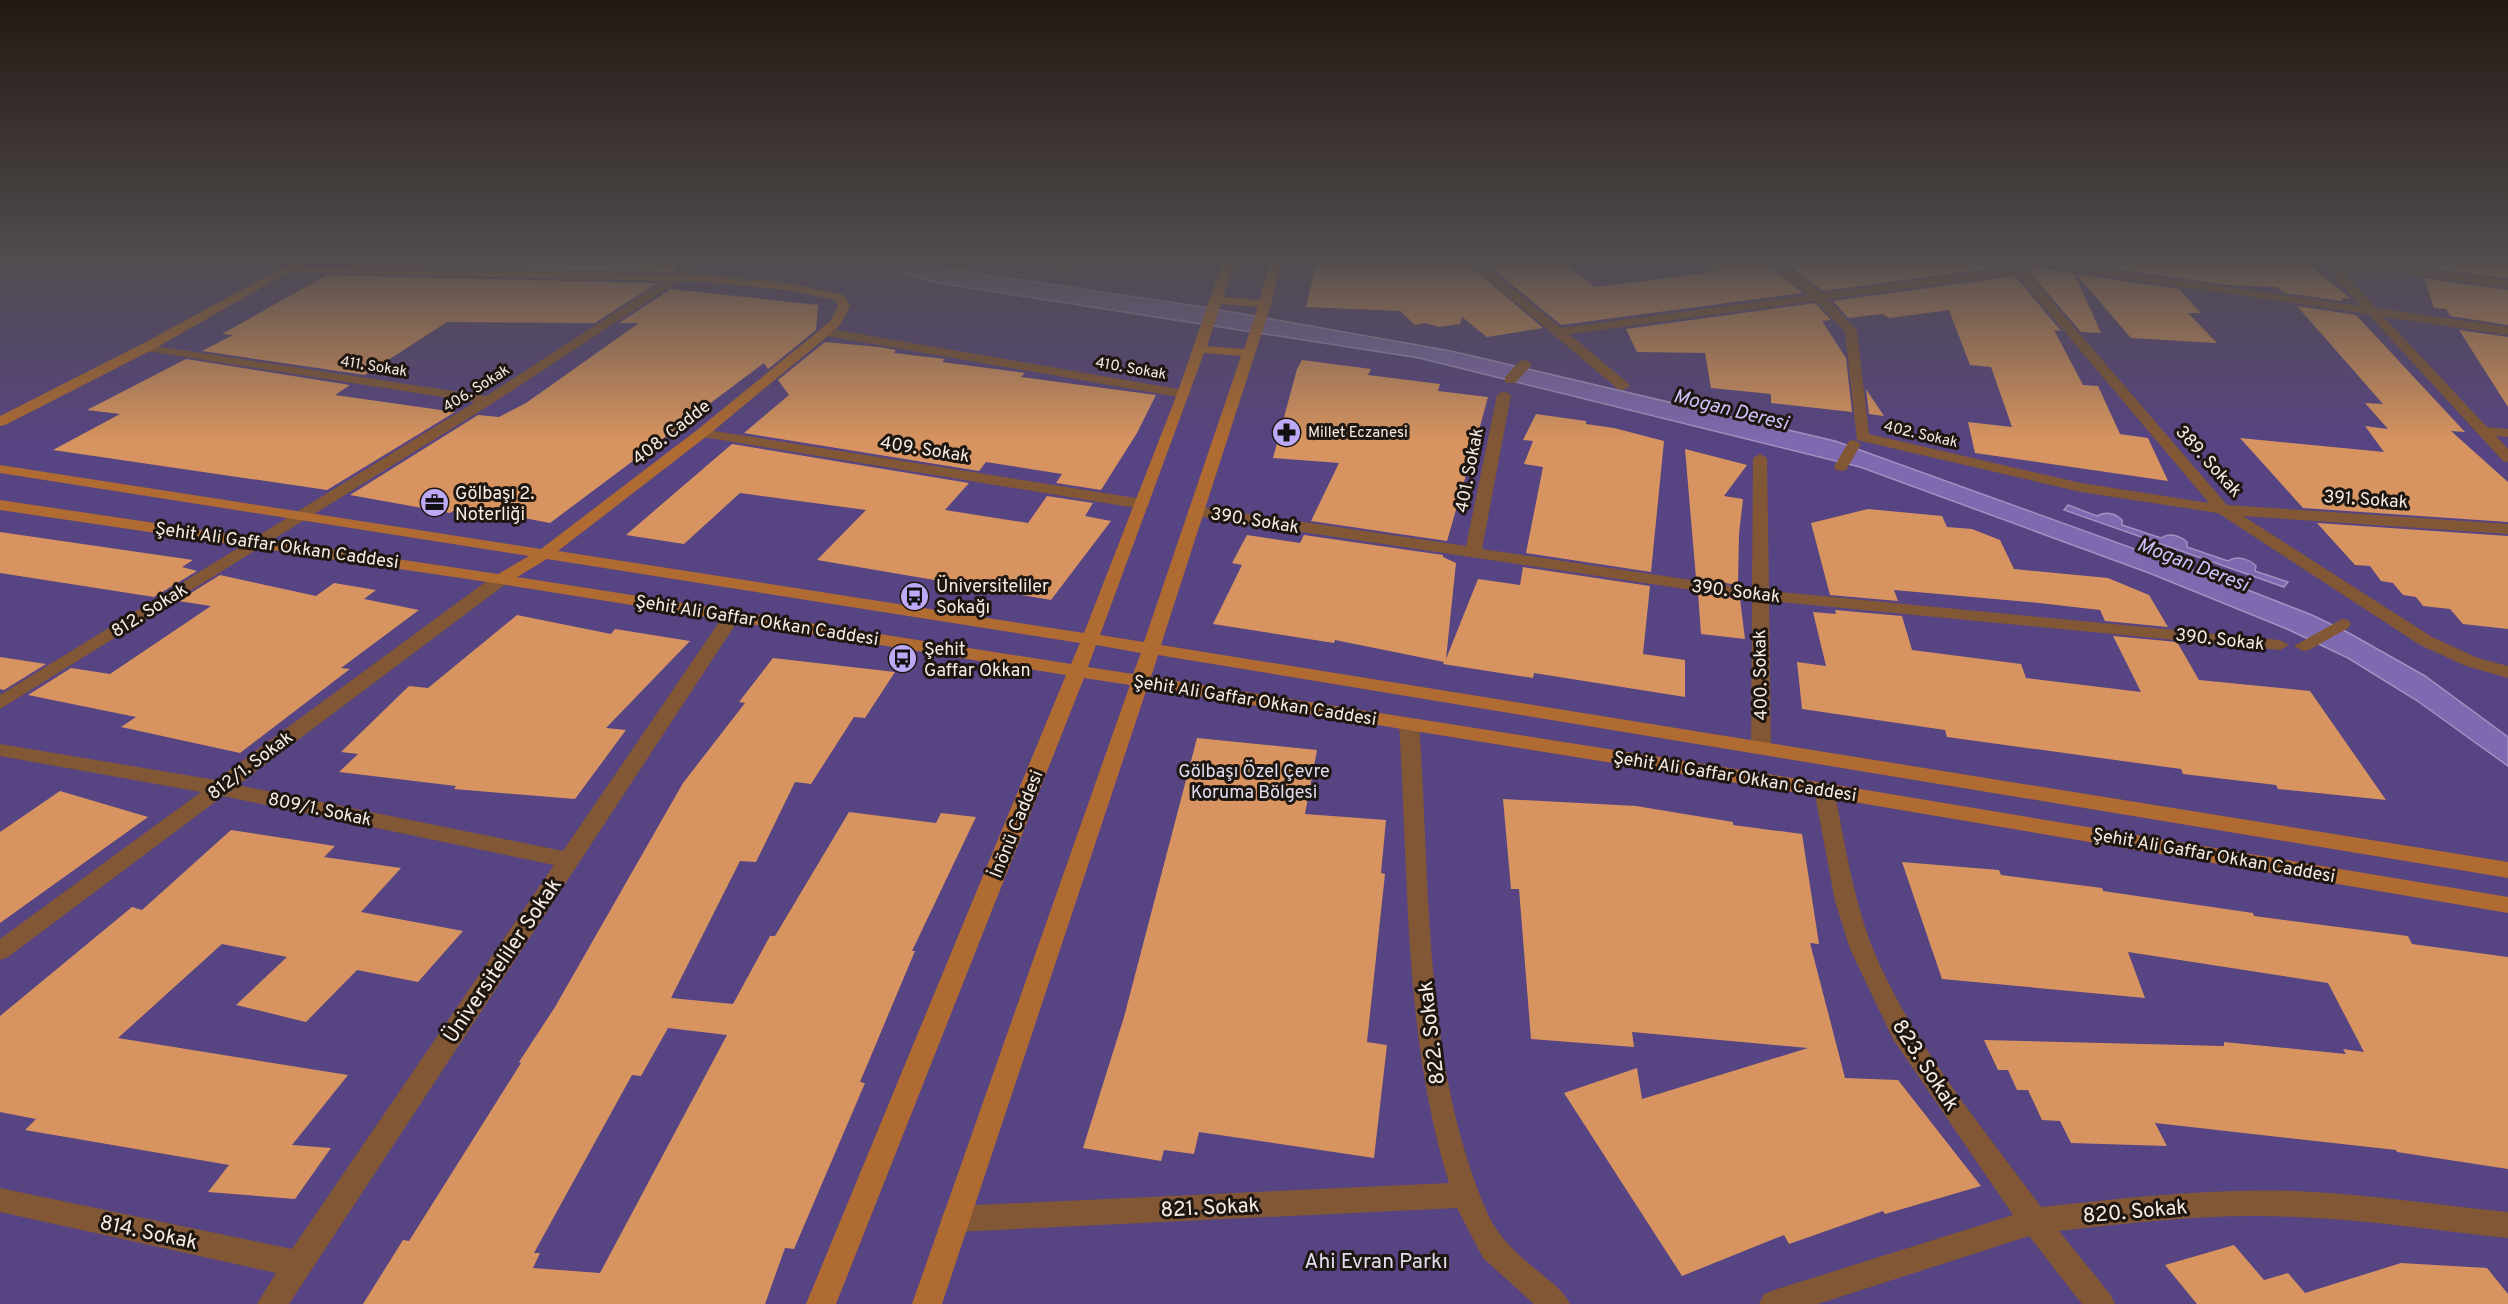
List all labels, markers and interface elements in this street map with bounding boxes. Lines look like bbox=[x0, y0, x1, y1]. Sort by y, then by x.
street label: 411. Sokak bbox=[339, 353, 409, 382]
street label: 410. Sokak bbox=[1094, 354, 1168, 385]
street label: 406. Sokak bbox=[440, 361, 514, 417]
water label: Mogan Deresi bbox=[1670, 384, 1792, 438]
street label: 408. Cadde bbox=[628, 395, 716, 471]
pharmacy icon: Millet Eczanesi bbox=[1271, 416, 1303, 448]
street label: 402. Sokak bbox=[1882, 418, 1960, 453]
street label: 389. Sokak bbox=[2170, 421, 2246, 503]
place label: Millet Eczanesi bbox=[1308, 424, 1408, 443]
street label: 401. Sokak bbox=[1451, 426, 1490, 515]
street label: 409. Sokak bbox=[878, 432, 971, 469]
place label: Gölbaşı 2. Noterliği bbox=[455, 483, 534, 527]
street label: 391. Sokak bbox=[2323, 486, 2409, 515]
office icon: Gölbaşı 2. Noterliği bbox=[418, 487, 450, 519]
street label: 390. Sokak bbox=[1209, 503, 1301, 540]
street label: Şehit Ali Gaffar Okkan Caddesi bbox=[153, 518, 400, 575]
water label: Mogan Deresi bbox=[2133, 533, 2253, 599]
place label: Üniversiteliler Sokağı bbox=[936, 574, 1049, 620]
street label: 390. Sokak bbox=[1690, 576, 1782, 609]
street label: 812. Sokak bbox=[107, 579, 192, 644]
bus stop icon: Üniversiteliler Sokağı bbox=[899, 580, 931, 612]
street label: Şehit Ali Gaffar Okkan Caddesi bbox=[634, 591, 880, 652]
street label: 390. Sokak bbox=[2174, 624, 2266, 657]
street label: 400. Sokak bbox=[1749, 629, 1774, 721]
place label: Şehit Gaffar Okkan bbox=[924, 639, 1031, 683]
bus stop icon: Şehit Gaffar Okkan bbox=[887, 643, 919, 675]
street label: Şehit Ali Gaffar Okkan Caddesi bbox=[1132, 671, 1378, 732]
street label: 812/1. Sokak bbox=[204, 727, 298, 806]
street label: Şehit Ali Gaffar Okkan Caddesi bbox=[1612, 747, 1858, 808]
park label: Gölbaşı Özel Çevre Koruma Bölgesi bbox=[1178, 759, 1330, 805]
street label: İnönü Caddesi bbox=[983, 766, 1049, 882]
street label: 809/1. Sokak bbox=[266, 788, 374, 833]
street label: Şehit Ali Gaffar Okkan Caddesi bbox=[2091, 824, 2337, 889]
street label: Üniversiteliler Sokak bbox=[438, 873, 569, 1049]
street label: 822. Sokak bbox=[1413, 979, 1452, 1086]
street label: 823. Sokak bbox=[1885, 1015, 1964, 1117]
street label: 821. Sokak bbox=[1160, 1192, 1260, 1225]
street label: 820. Sokak bbox=[2082, 1194, 2189, 1231]
street label: 814. Sokak bbox=[97, 1210, 200, 1257]
park label: Ahi Evran Parkı bbox=[1304, 1249, 1448, 1276]

